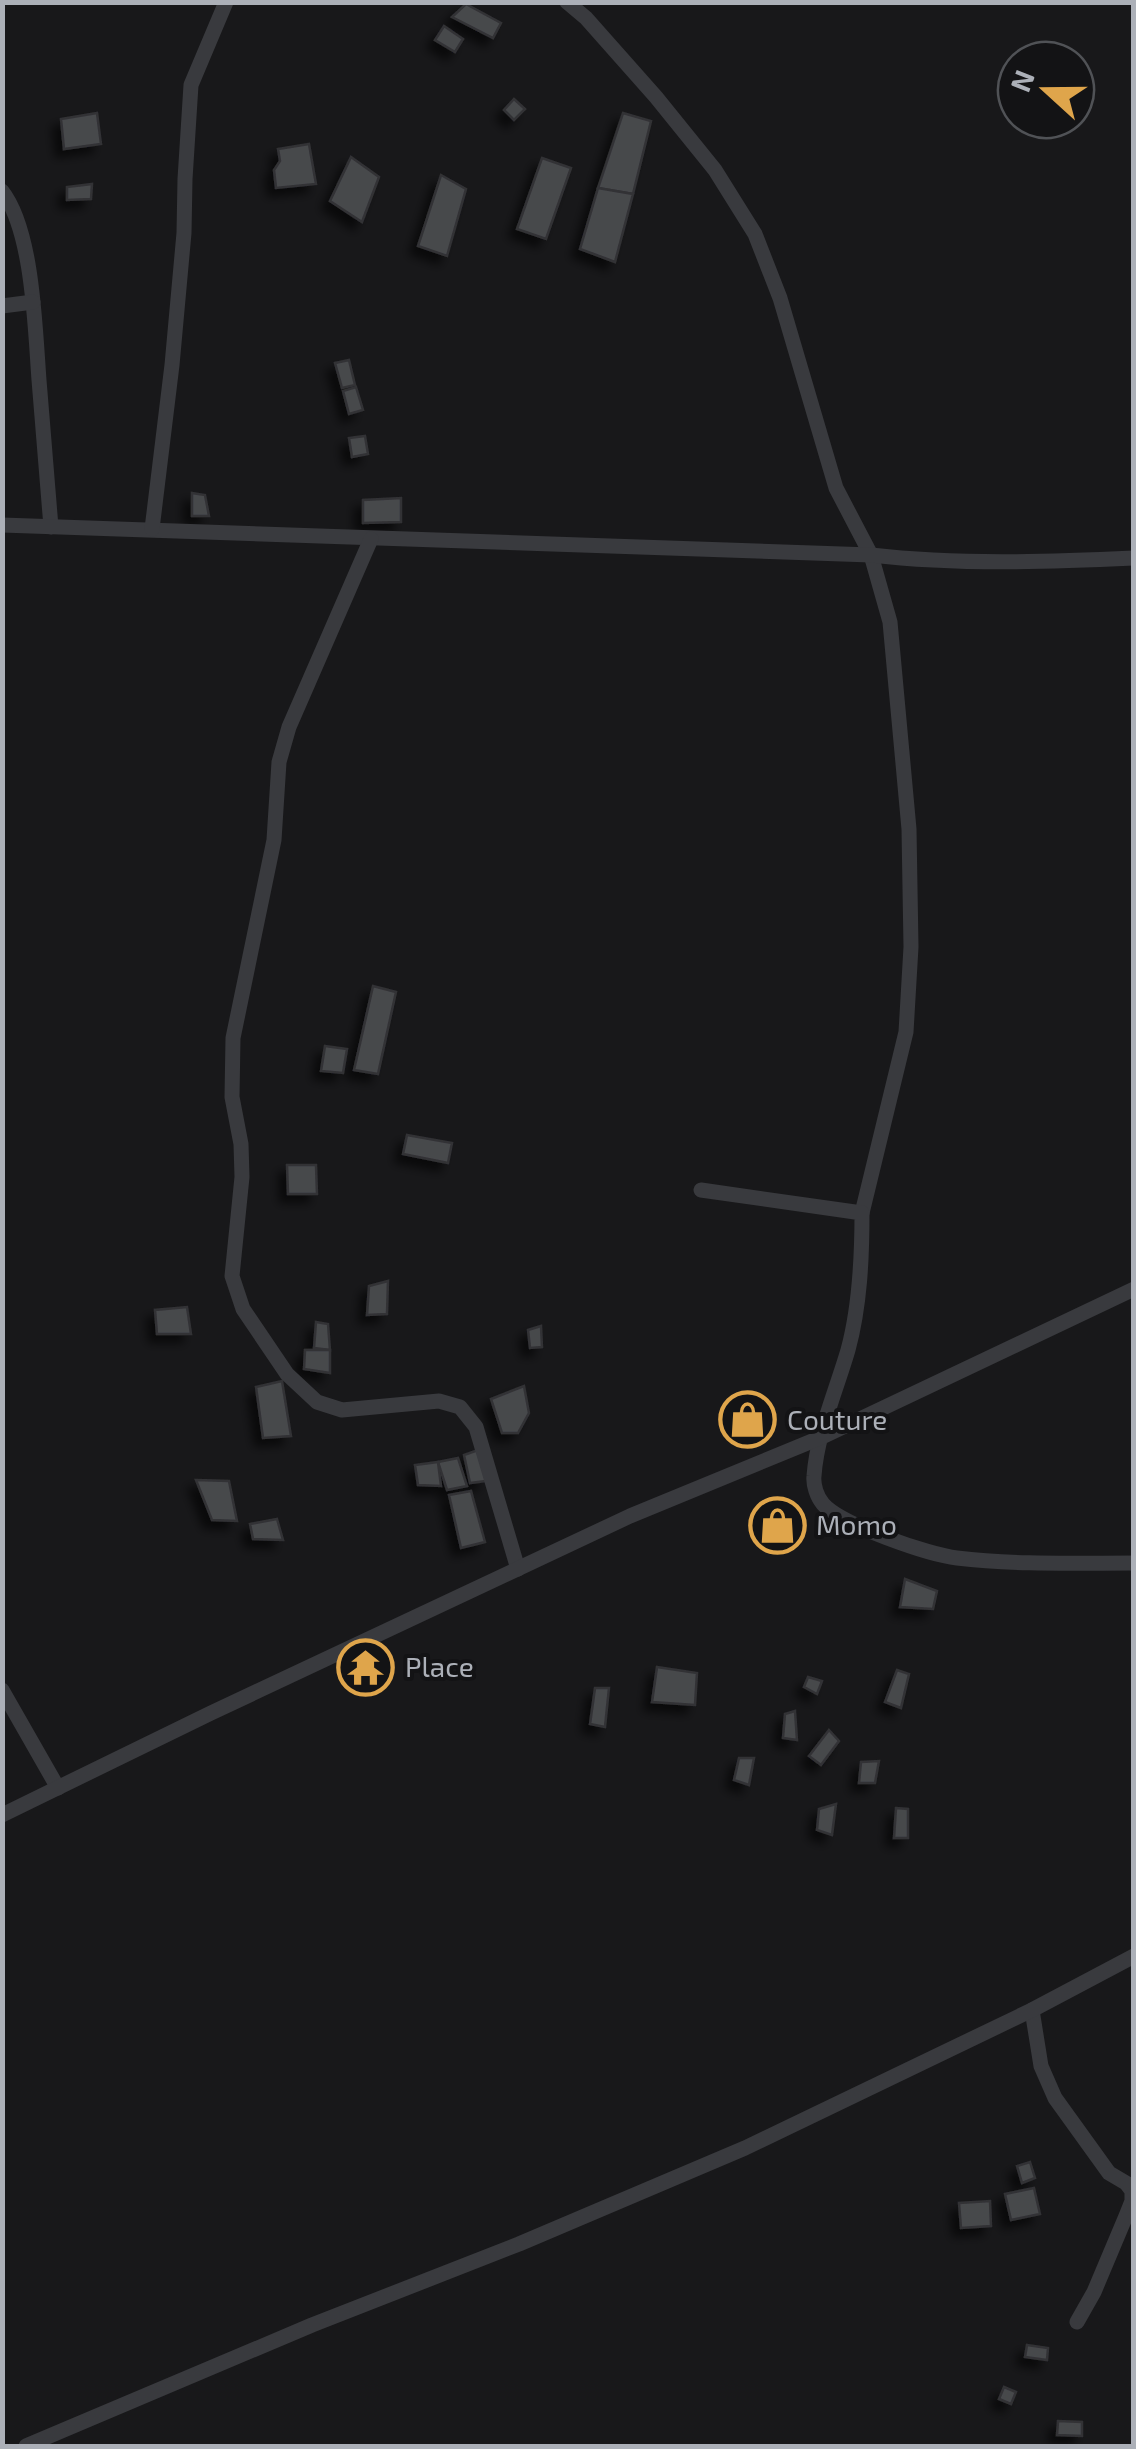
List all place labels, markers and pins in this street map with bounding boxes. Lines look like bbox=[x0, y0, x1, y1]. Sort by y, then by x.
shop icon: Couture bbox=[718, 1390, 778, 1450]
place label: Couture bbox=[787, 1402, 887, 1436]
shop icon: Momo bbox=[747, 1495, 807, 1555]
place label: Momo bbox=[816, 1507, 897, 1541]
temple icon: Place bbox=[336, 1637, 396, 1697]
place label: Place bbox=[405, 1649, 474, 1683]

